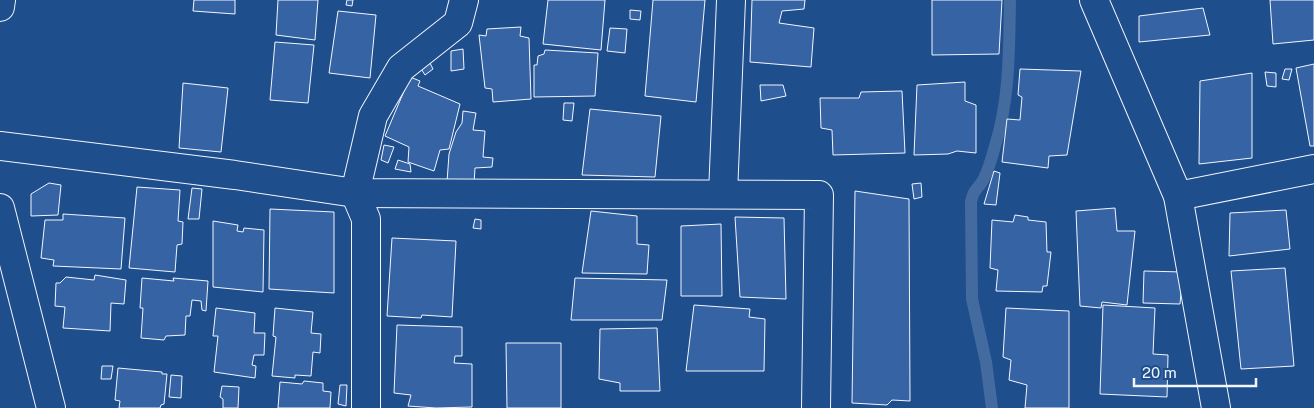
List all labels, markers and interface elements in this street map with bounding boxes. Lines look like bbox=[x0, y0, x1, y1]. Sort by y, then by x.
scale bar bbox=[1134, 356, 1256, 388]
text: 20 m bbox=[1142, 364, 1177, 381]

